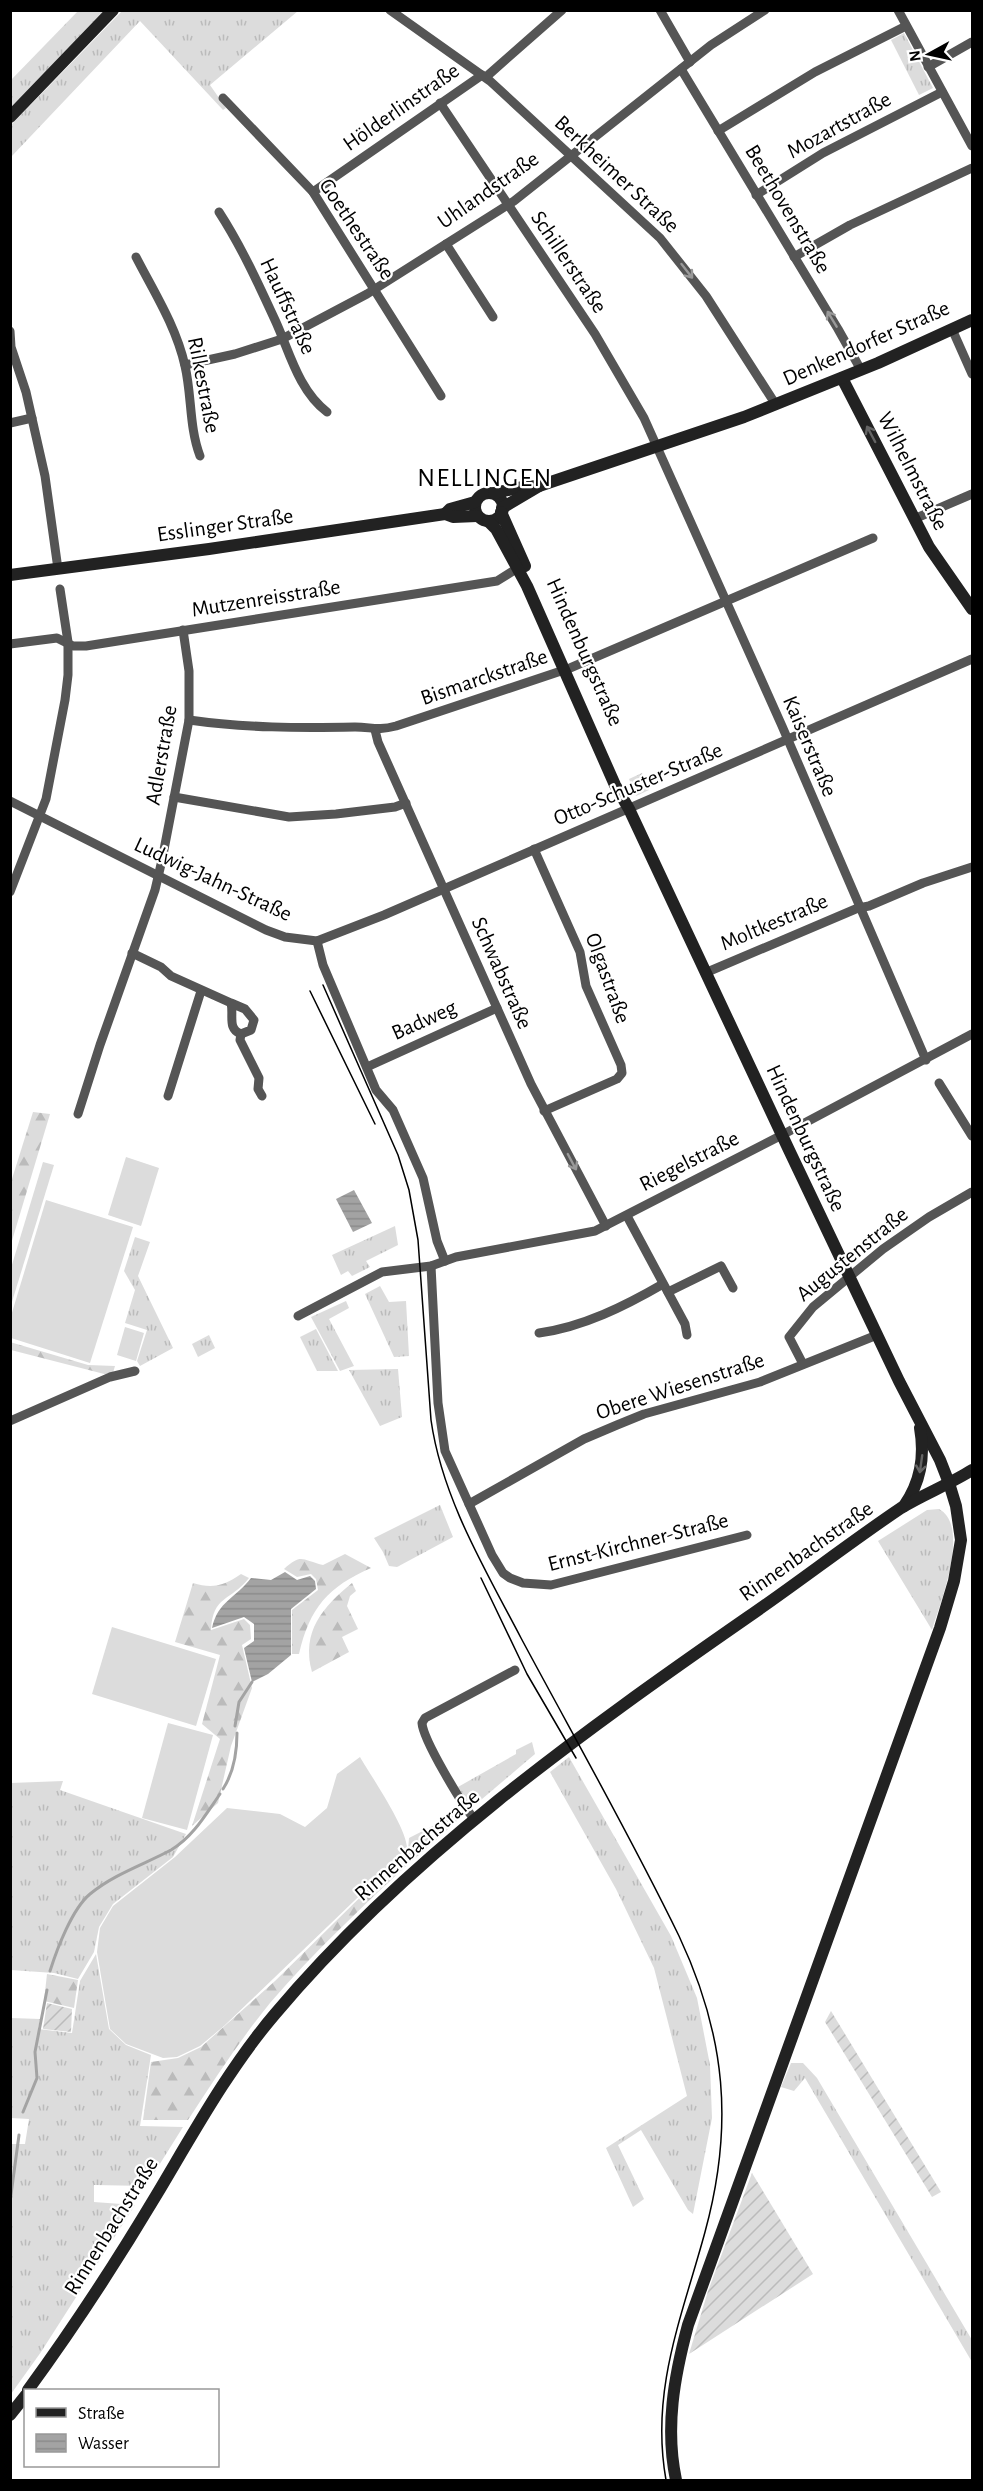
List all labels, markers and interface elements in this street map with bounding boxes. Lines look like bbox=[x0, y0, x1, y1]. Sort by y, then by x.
north arrow bbox=[899, 24, 959, 84]
text: N bbox=[906, 49, 924, 63]
street label: Hölderlinstraße bbox=[339, 59, 463, 155]
street label: Mozartstraße bbox=[783, 87, 895, 163]
street label: Berkheimer Straße bbox=[551, 111, 683, 237]
street label: Beethovenstraße bbox=[741, 141, 835, 277]
street label: Uhlandstraße bbox=[433, 147, 543, 233]
street label: Goethestraße bbox=[315, 174, 399, 284]
street label: Schillerstraße bbox=[527, 207, 611, 317]
street label: Hauffstraße bbox=[256, 254, 320, 358]
one-way arrow bbox=[680, 263, 693, 279]
street label: Denkendorfer Straße bbox=[779, 296, 953, 390]
one-way arrow bbox=[826, 311, 838, 328]
street label: Rilkestraße bbox=[184, 335, 224, 435]
street label: Wilhelmstraße bbox=[874, 408, 952, 534]
one-way arrow bbox=[865, 426, 877, 443]
district label: NELLINGEN bbox=[417, 465, 553, 491]
street label: Esslinger Straße bbox=[155, 505, 295, 545]
street label: Mutzenreisstraße bbox=[190, 575, 342, 621]
street label: Hindenburgstraße bbox=[543, 575, 627, 729]
street label: Bismarckstraße bbox=[418, 645, 550, 709]
street label: Kaiserstraße bbox=[779, 692, 841, 800]
street label: Adlerstraße bbox=[141, 703, 181, 807]
street label: Otto-Schuster-Straße bbox=[550, 738, 726, 830]
street label: Ludwig-Jahn-Straße bbox=[131, 833, 295, 925]
street label: Moltkestraße bbox=[717, 889, 831, 955]
street label: Schwabstraße bbox=[468, 914, 536, 1032]
street label: Olgastraße bbox=[581, 930, 635, 1026]
street label: Badweg bbox=[388, 996, 460, 1044]
street label: Hindenburgstraße bbox=[762, 1061, 850, 1215]
street label: Riegelstraße bbox=[636, 1127, 742, 1195]
one-way arrow bbox=[567, 1153, 578, 1171]
street label: Augustenstraße bbox=[792, 1203, 912, 1305]
street label: Obere Wiesenstraße bbox=[593, 1348, 767, 1424]
one-way arrow bbox=[915, 1454, 926, 1474]
street label: Rinnenbachstraße bbox=[735, 1497, 877, 1605]
street label: Ernst-Kirchner-Straße bbox=[545, 1509, 731, 1575]
street label: Rinnenbachstraße bbox=[350, 1785, 484, 1905]
street label: Rinnenbachstraße bbox=[60, 2153, 162, 2299]
legend bbox=[24, 2389, 219, 2467]
text: Straße bbox=[78, 2405, 124, 2423]
text: Wasser bbox=[78, 2435, 129, 2453]

